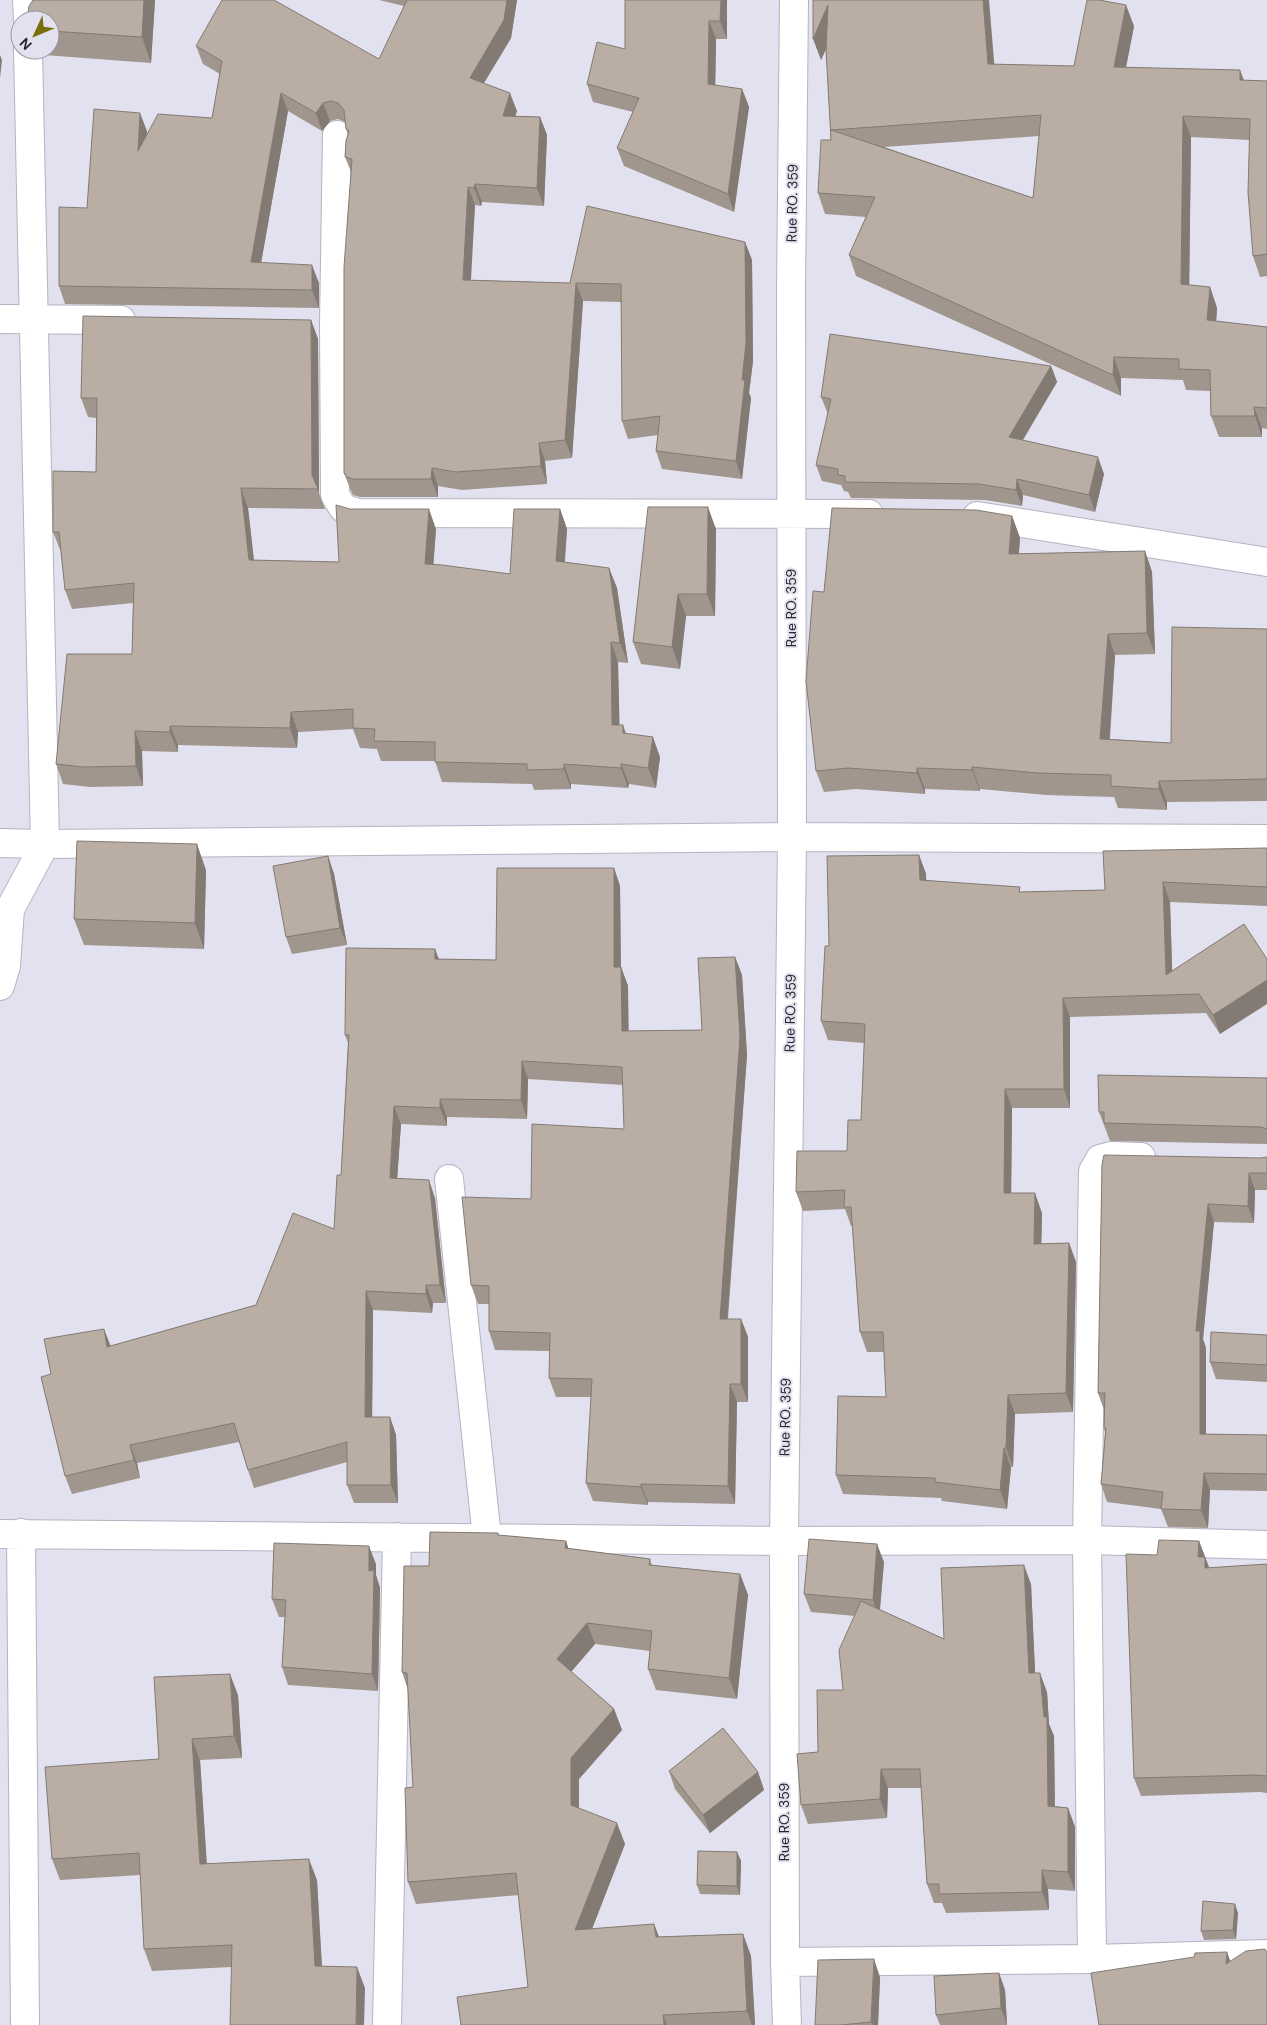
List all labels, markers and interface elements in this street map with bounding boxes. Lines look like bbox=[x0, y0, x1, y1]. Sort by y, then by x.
north arrow bbox=[10, 10, 60, 60]
text: N bbox=[16, 34, 36, 54]
street label: Rue RO. 359 bbox=[782, 163, 802, 242]
street label: Rue RO. 359 bbox=[782, 569, 800, 647]
street label: Rue RO. 359 bbox=[780, 973, 800, 1052]
street label: Rue RO. 359 bbox=[775, 1377, 795, 1456]
street label: Rue RO. 359 bbox=[775, 1783, 793, 1861]

